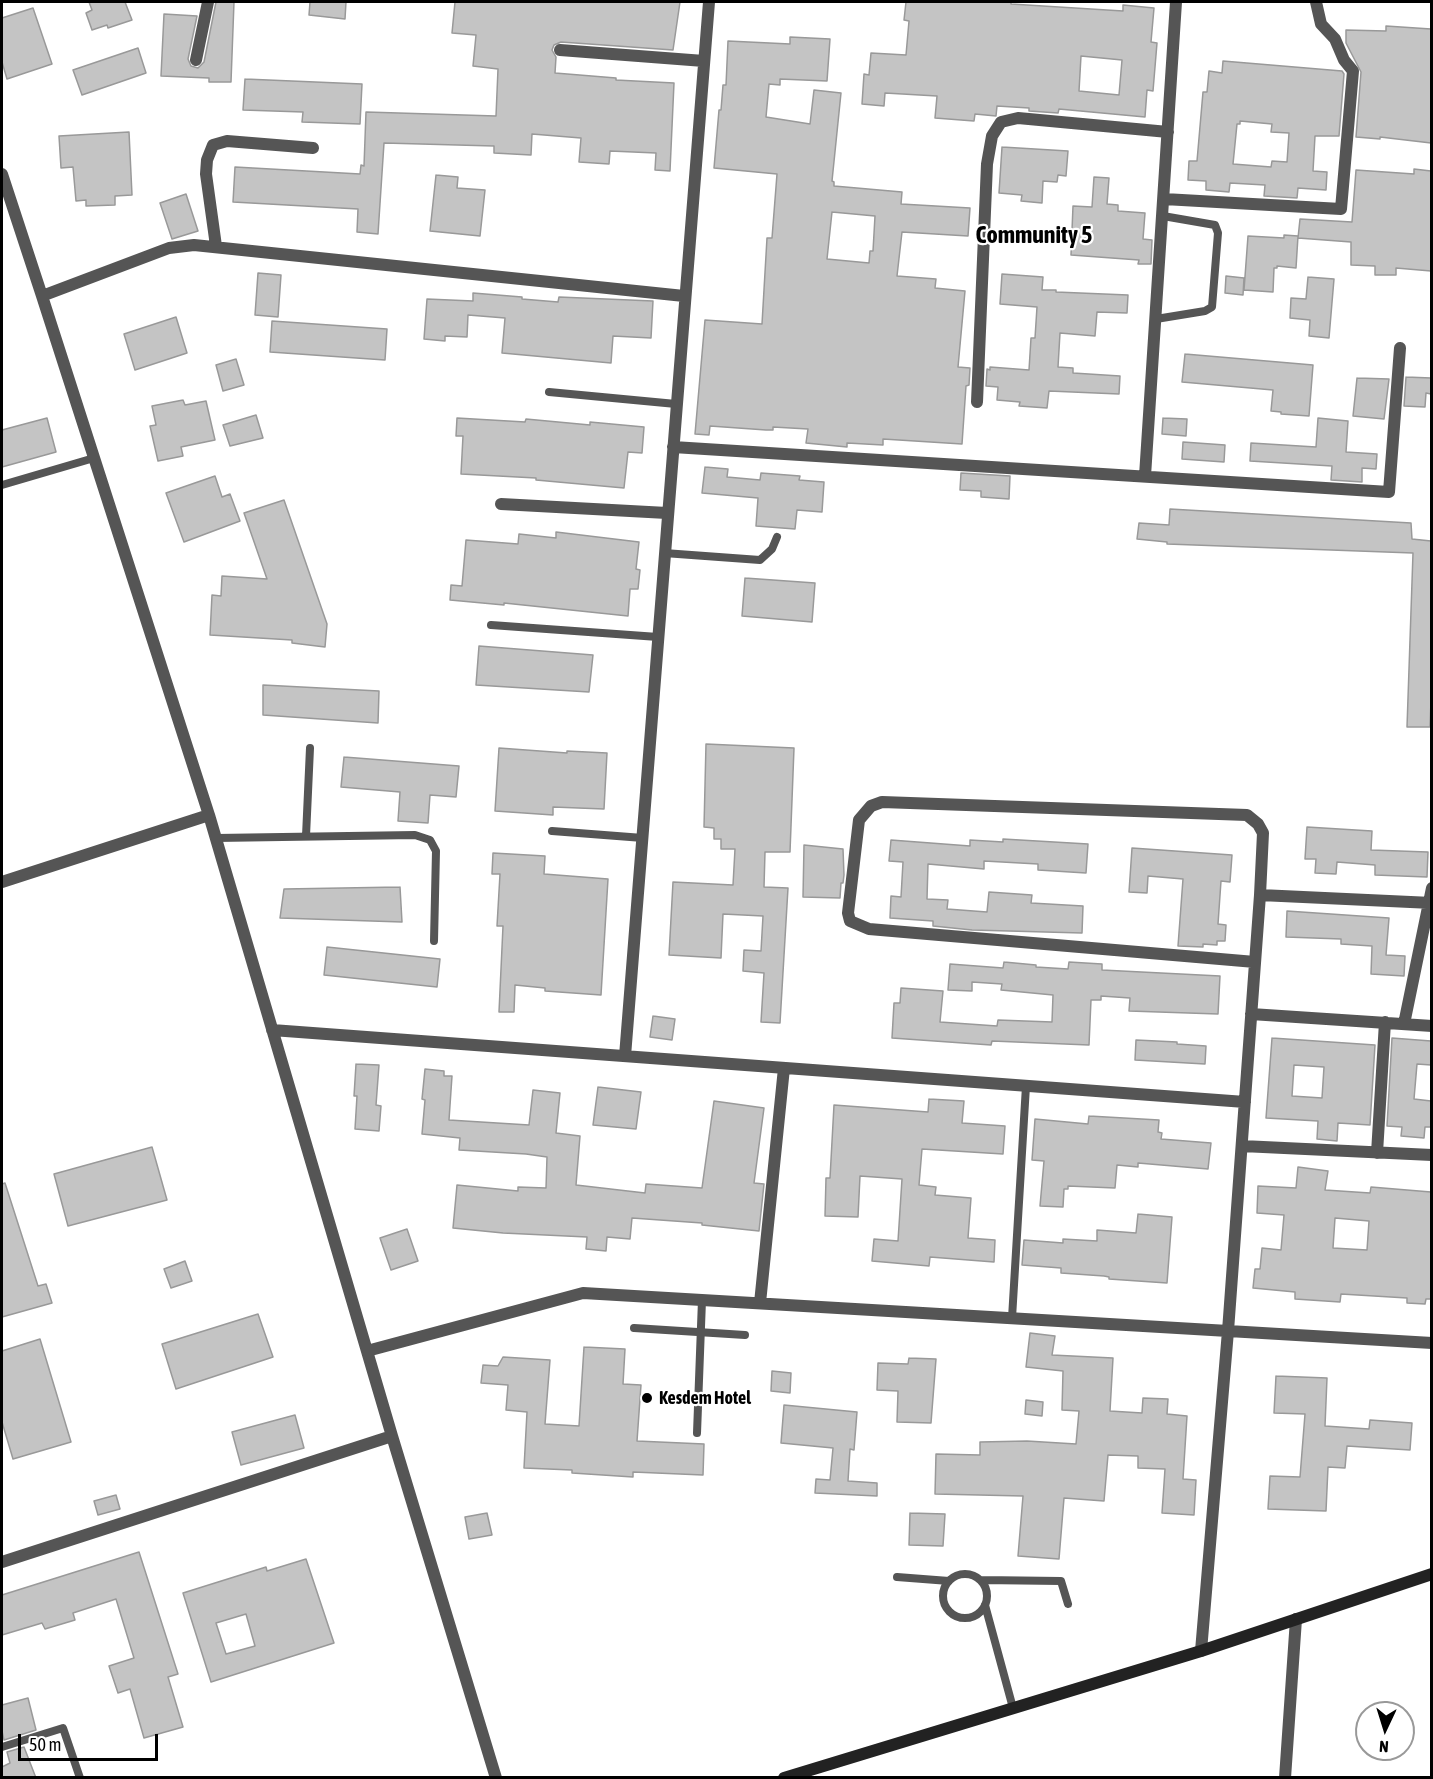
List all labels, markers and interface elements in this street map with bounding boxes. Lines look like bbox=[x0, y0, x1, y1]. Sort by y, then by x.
district label: Community 5 bbox=[976, 221, 1092, 249]
place label: Kesdem Hotel bbox=[659, 1387, 751, 1409]
marker: Kesdem Hotel bbox=[640, 1391, 654, 1405]
north arrow bbox=[1355, 1701, 1415, 1761]
scale bar bbox=[21, 1722, 160, 1760]
text: 50 m bbox=[29, 1734, 61, 1755]
text: N bbox=[1379, 1738, 1389, 1756]

